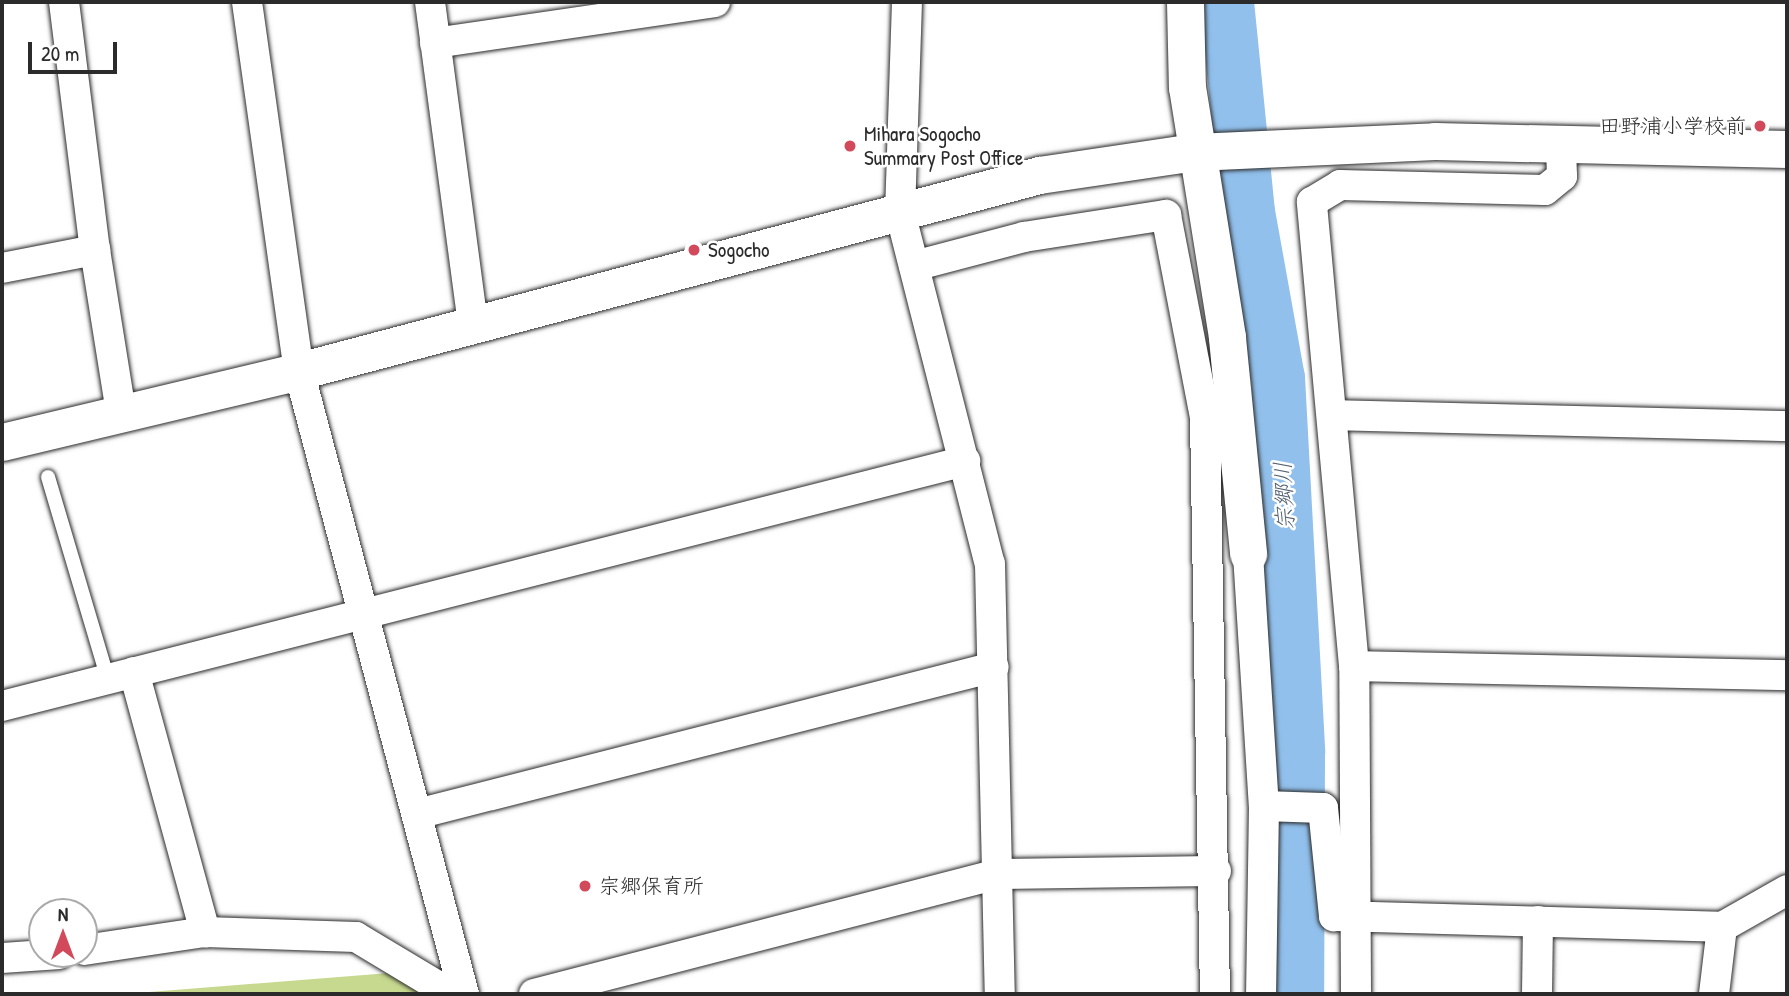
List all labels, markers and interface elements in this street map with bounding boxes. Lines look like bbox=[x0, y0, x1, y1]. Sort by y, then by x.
scale bar bbox=[32, 28, 121, 72]
text: 20 m bbox=[41, 39, 79, 68]
place label: 田野浦小学校前 bbox=[1599, 113, 1746, 139]
marker: 田野浦小学校前 bbox=[1752, 118, 1768, 134]
place label: Mihara Sogocho Summary Post Office bbox=[864, 121, 1023, 171]
marker: Mihara Sogocho Summary Post Office bbox=[842, 138, 858, 154]
place label: Sogocho bbox=[708, 237, 769, 263]
marker: Sogocho bbox=[686, 242, 702, 258]
water label: 宗郷川 bbox=[1268, 461, 1300, 531]
place label: 宗郷保育所 bbox=[599, 873, 704, 899]
marker: 宗郷保育所 bbox=[577, 878, 593, 894]
north arrow bbox=[28, 898, 98, 968]
text: N bbox=[58, 901, 68, 927]

